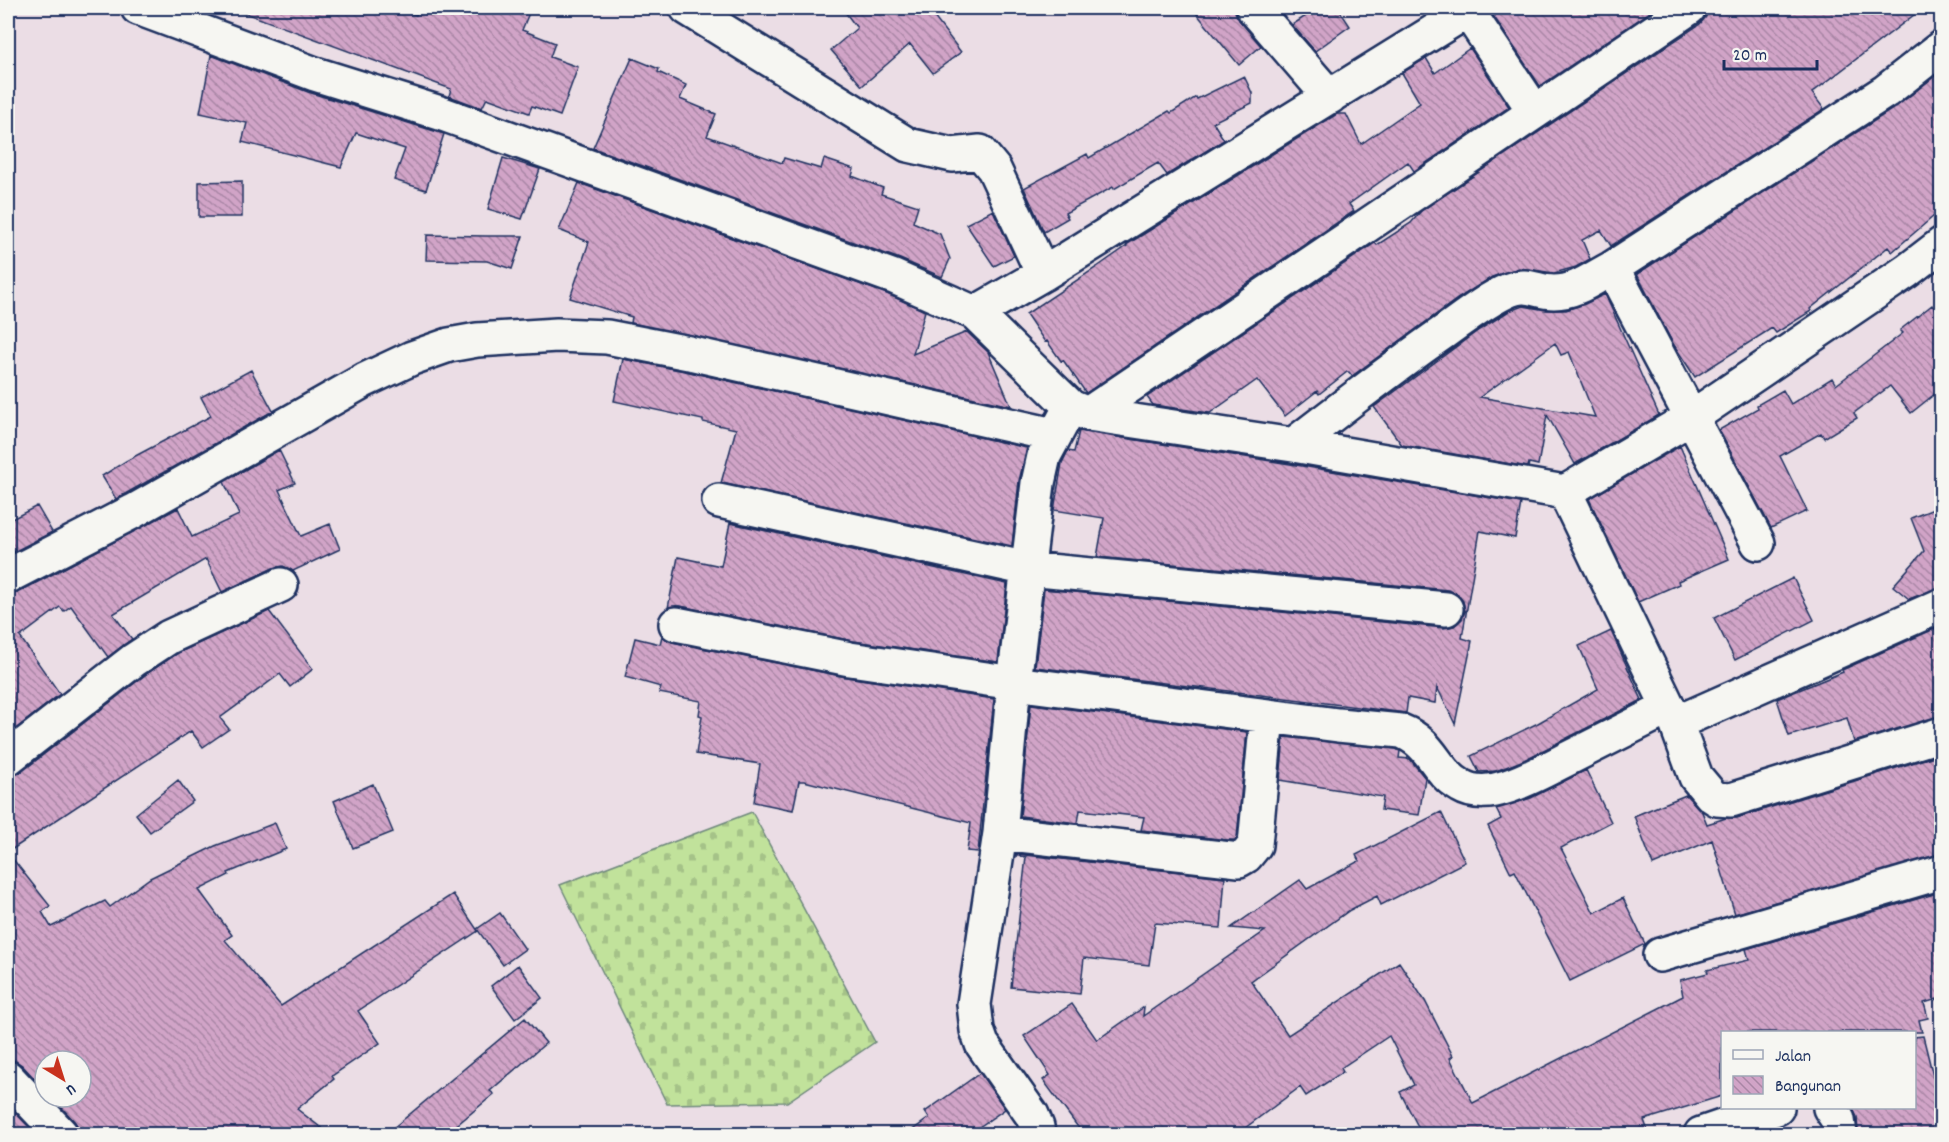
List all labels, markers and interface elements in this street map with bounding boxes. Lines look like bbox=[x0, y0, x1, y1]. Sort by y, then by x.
scale bar bbox=[1724, 33, 1817, 71]
text: 20 m bbox=[1733, 44, 1767, 69]
legend bbox=[1721, 1031, 1916, 1109]
text: Jalan bbox=[1775, 1045, 1811, 1070]
north arrow bbox=[33, 1049, 93, 1109]
text: Bangunan bbox=[1775, 1075, 1841, 1100]
text: U bbox=[60, 1077, 81, 1100]

